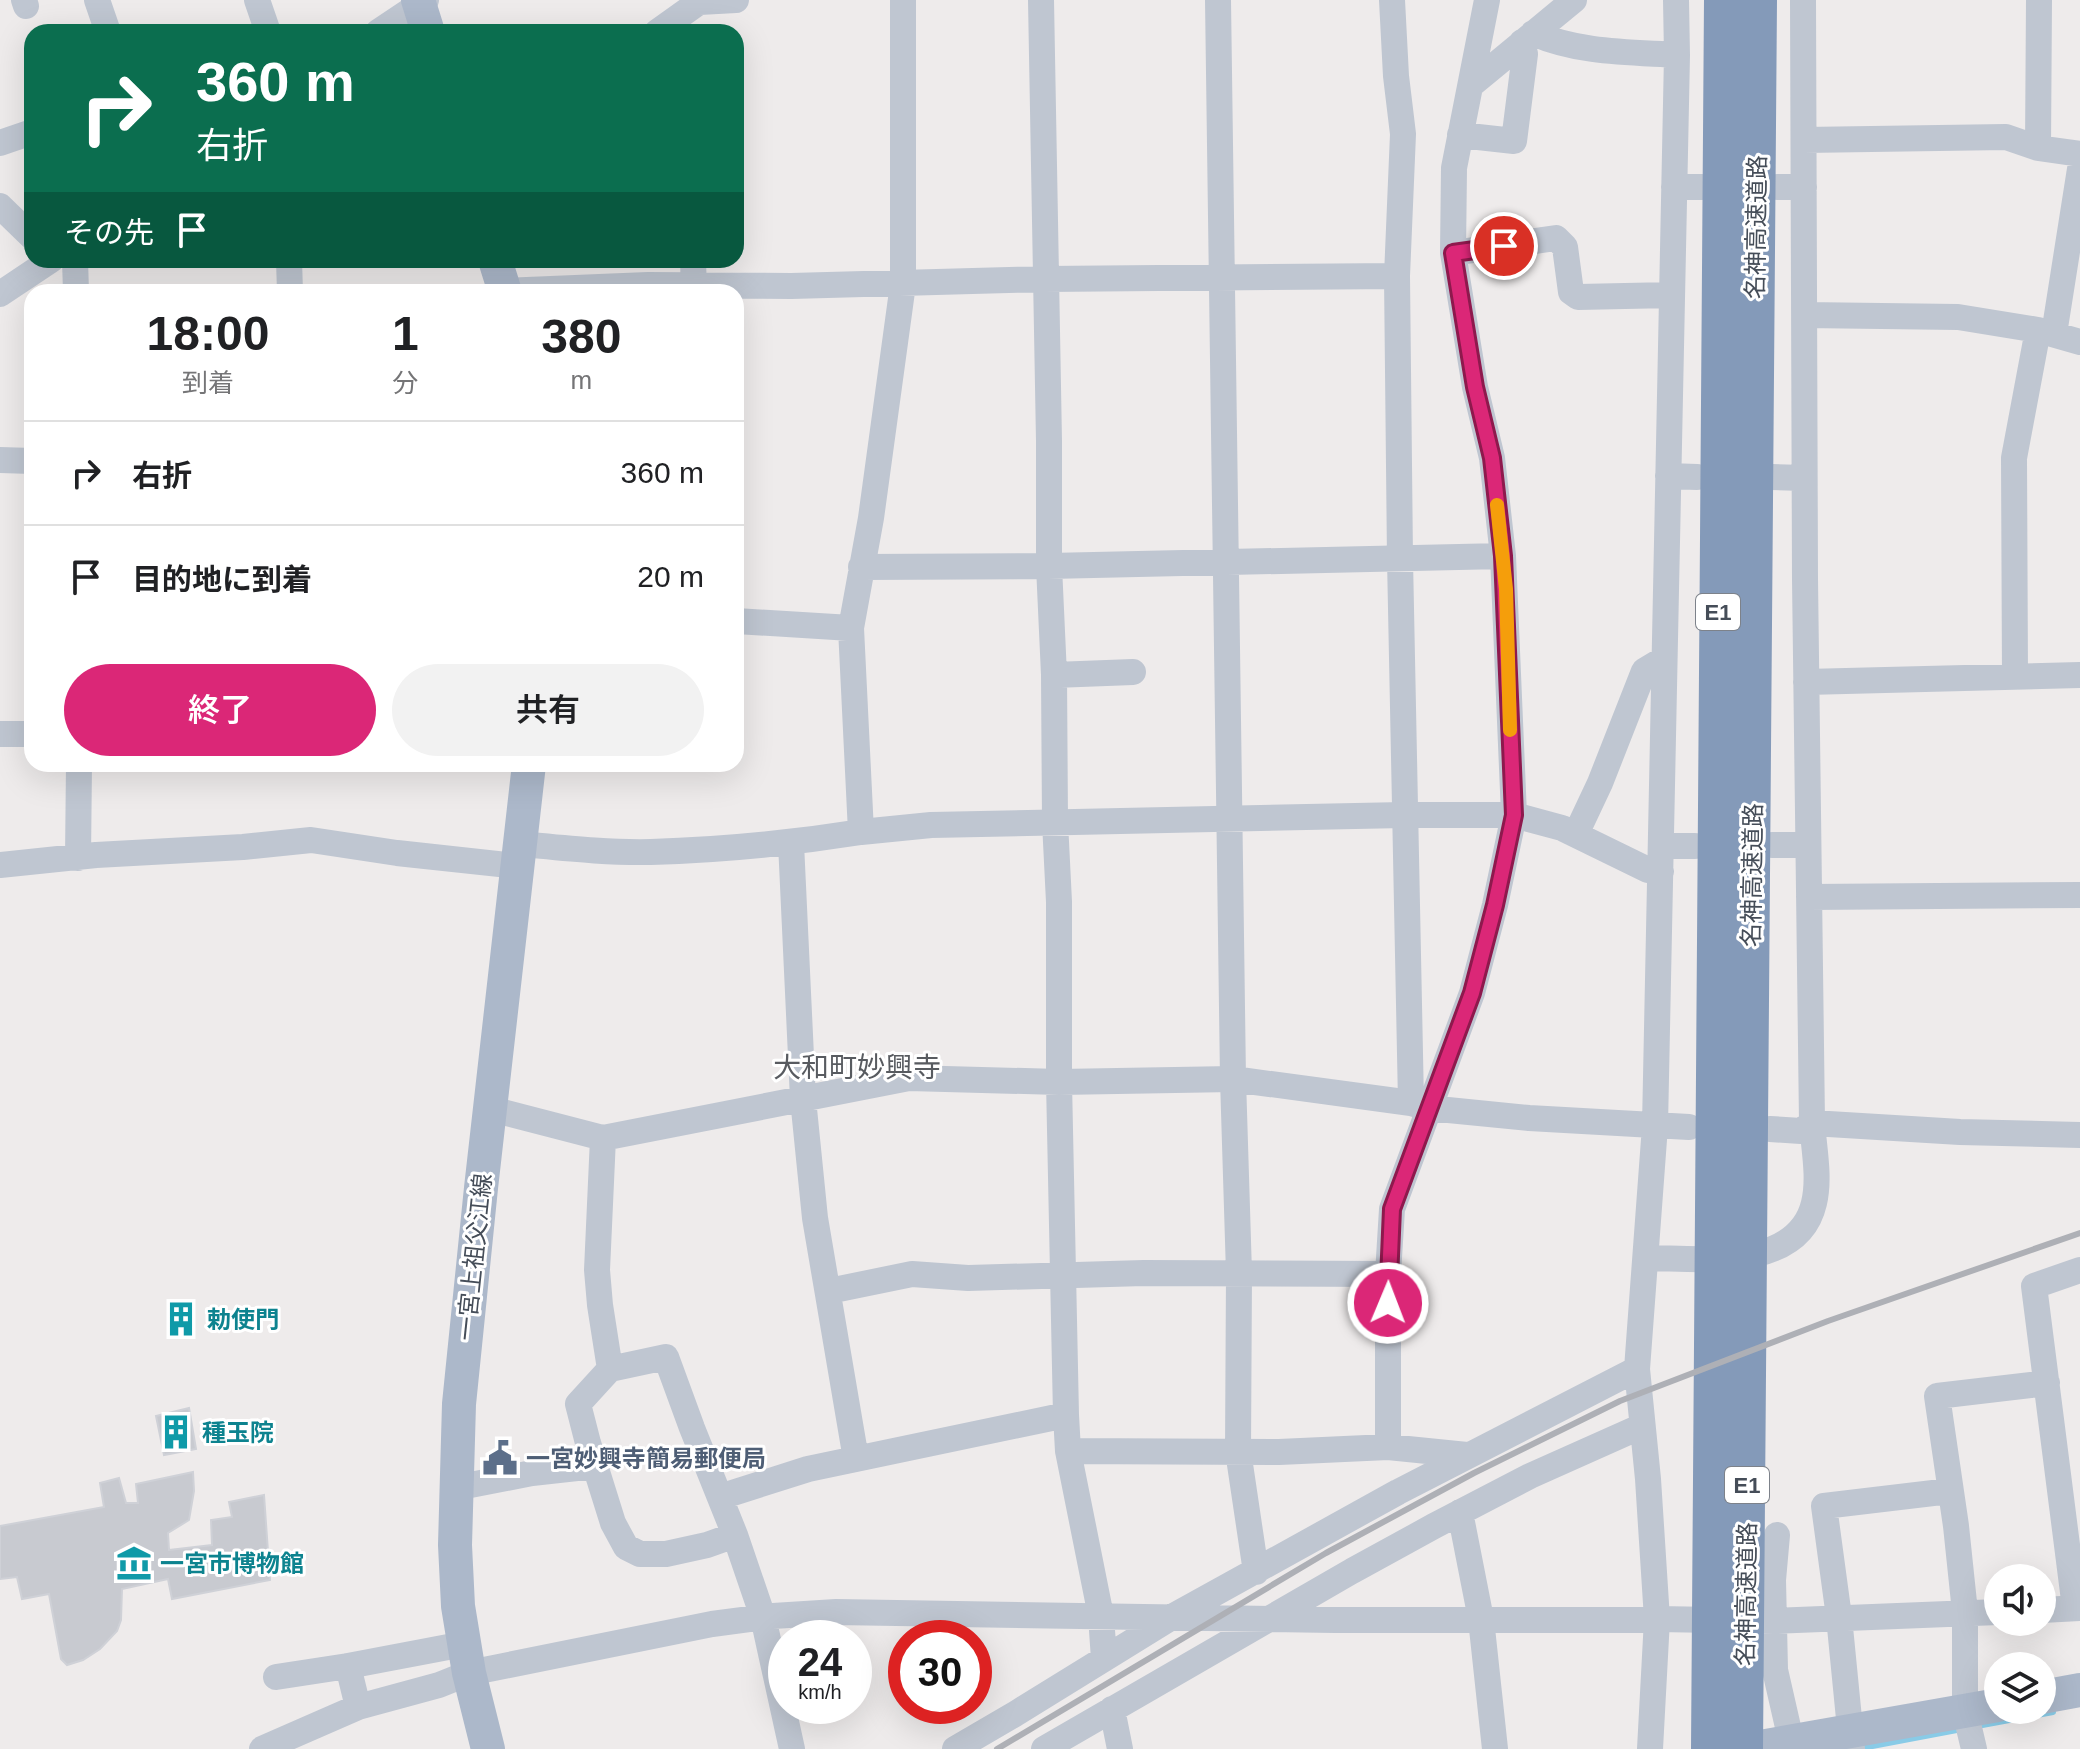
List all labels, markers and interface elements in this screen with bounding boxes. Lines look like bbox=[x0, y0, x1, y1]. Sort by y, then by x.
text: 360 m bbox=[196, 50, 355, 113]
icon: right bbox=[64, 56, 168, 160]
text: 右折 bbox=[196, 125, 268, 166]
street label: 名神高速道路 bbox=[1741, 155, 1771, 299]
icon: arrive bbox=[170, 208, 214, 252]
pin bbox=[1470, 212, 1538, 280]
text: その先 bbox=[64, 216, 154, 249]
icon: arrive bbox=[1482, 224, 1526, 268]
text: 18:00 bbox=[147, 307, 269, 360]
text: 1 bbox=[392, 307, 419, 360]
text: 380 bbox=[541, 310, 621, 363]
text: m bbox=[571, 365, 592, 395]
text: 到着 bbox=[182, 368, 234, 398]
text: 分 bbox=[392, 368, 418, 398]
icon: right bbox=[64, 451, 108, 495]
text: 360 m bbox=[621, 456, 704, 489]
text: 右折 bbox=[132, 459, 192, 492]
icon: arrive bbox=[64, 555, 108, 599]
text: 20 m bbox=[637, 560, 704, 593]
text: 目的地に到着 bbox=[132, 563, 312, 596]
road number: E1 bbox=[1696, 594, 1740, 630]
button: 終了 bbox=[64, 664, 376, 756]
button: 共有 bbox=[392, 664, 704, 756]
street label: 名神高速道路 bbox=[1737, 803, 1767, 947]
district label: 大和町妙興寺 bbox=[773, 1052, 941, 1083]
street label: 一宮上祖父江線 bbox=[452, 1172, 496, 1342]
position arrow bbox=[1346, 1261, 1430, 1345]
building icon: 勅使門 bbox=[162, 1300, 200, 1338]
place label: 勅使門 bbox=[207, 1306, 279, 1333]
building icon: 種玉院 bbox=[157, 1413, 195, 1451]
place label: 種玉院 bbox=[202, 1419, 274, 1446]
public building icon: 一宮妙興寺簡易郵便局 bbox=[481, 1439, 519, 1477]
place label: 一宮妙興寺簡易郵便局 bbox=[526, 1445, 766, 1472]
road number: E1 bbox=[1725, 1467, 1769, 1503]
street label: 名神高速道路 bbox=[1731, 1522, 1761, 1666]
museum icon: 一宮市博物館 bbox=[115, 1544, 153, 1582]
place label: 一宮市博物館 bbox=[160, 1550, 304, 1577]
map controls bbox=[1984, 1564, 2056, 1724]
button: sound bbox=[1984, 1564, 2056, 1636]
speed limit sign: 30 bbox=[888, 1620, 992, 1724]
text: 24 bbox=[798, 1640, 842, 1684]
button: layers bbox=[1984, 1652, 2056, 1724]
text: km/h bbox=[798, 1681, 842, 1703]

